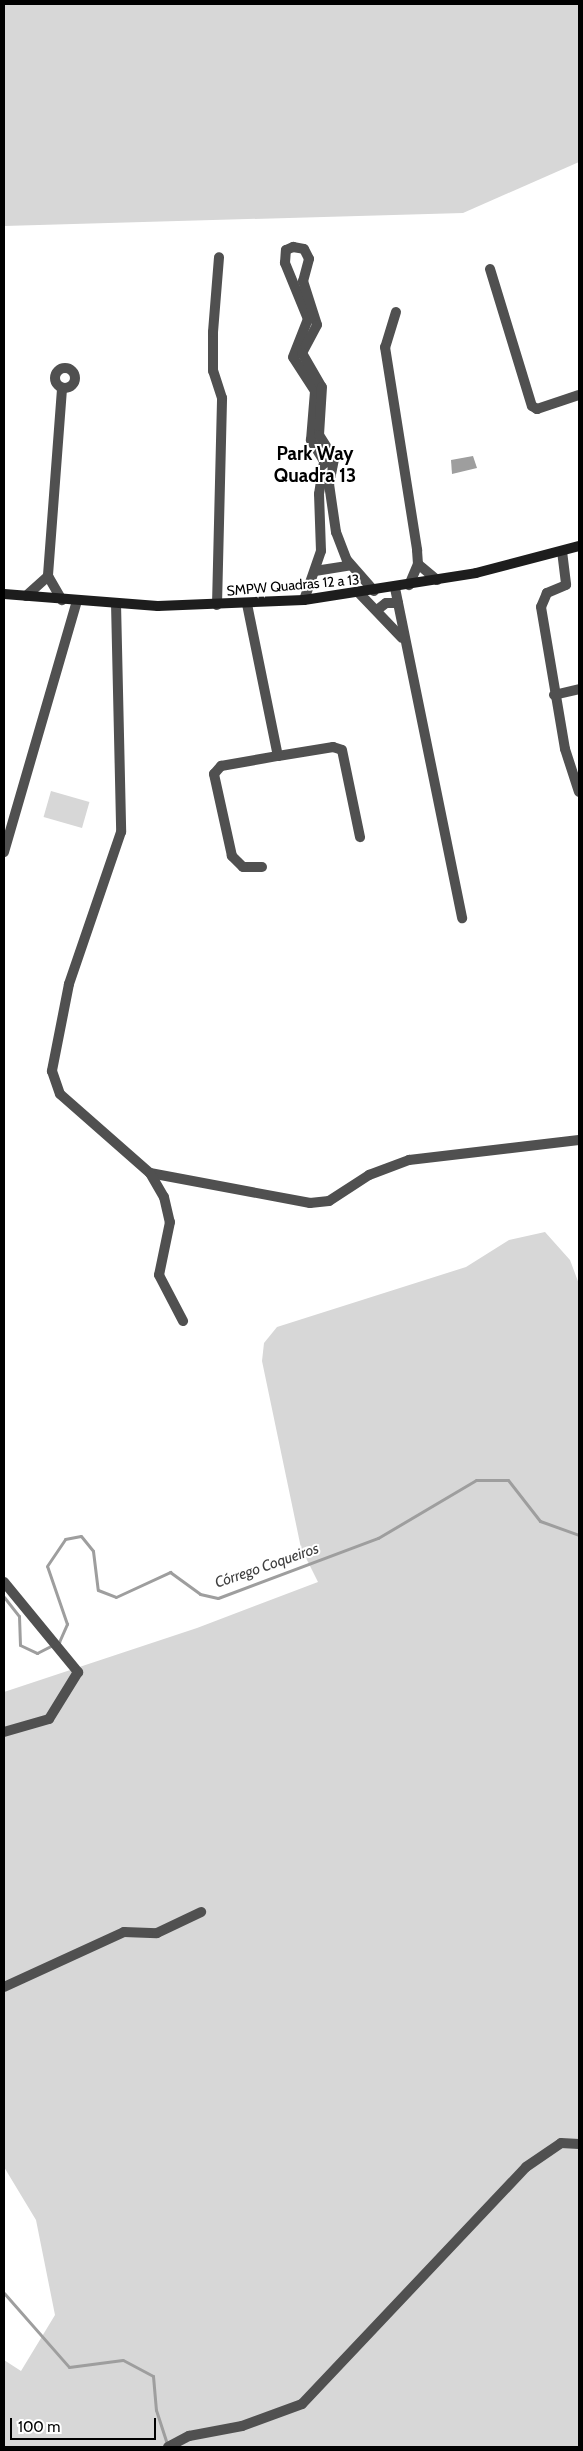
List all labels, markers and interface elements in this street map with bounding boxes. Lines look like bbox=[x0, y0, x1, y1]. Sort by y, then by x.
district label: Park Way Quadra 13 bbox=[274, 443, 356, 487]
street label: SMPW Quadras 12 a 13 bbox=[226, 571, 360, 599]
water label: Córrego Coqueiros bbox=[213, 1540, 321, 1592]
scale bar bbox=[12, 2408, 159, 2440]
text: 100 m bbox=[18, 2418, 60, 2436]

